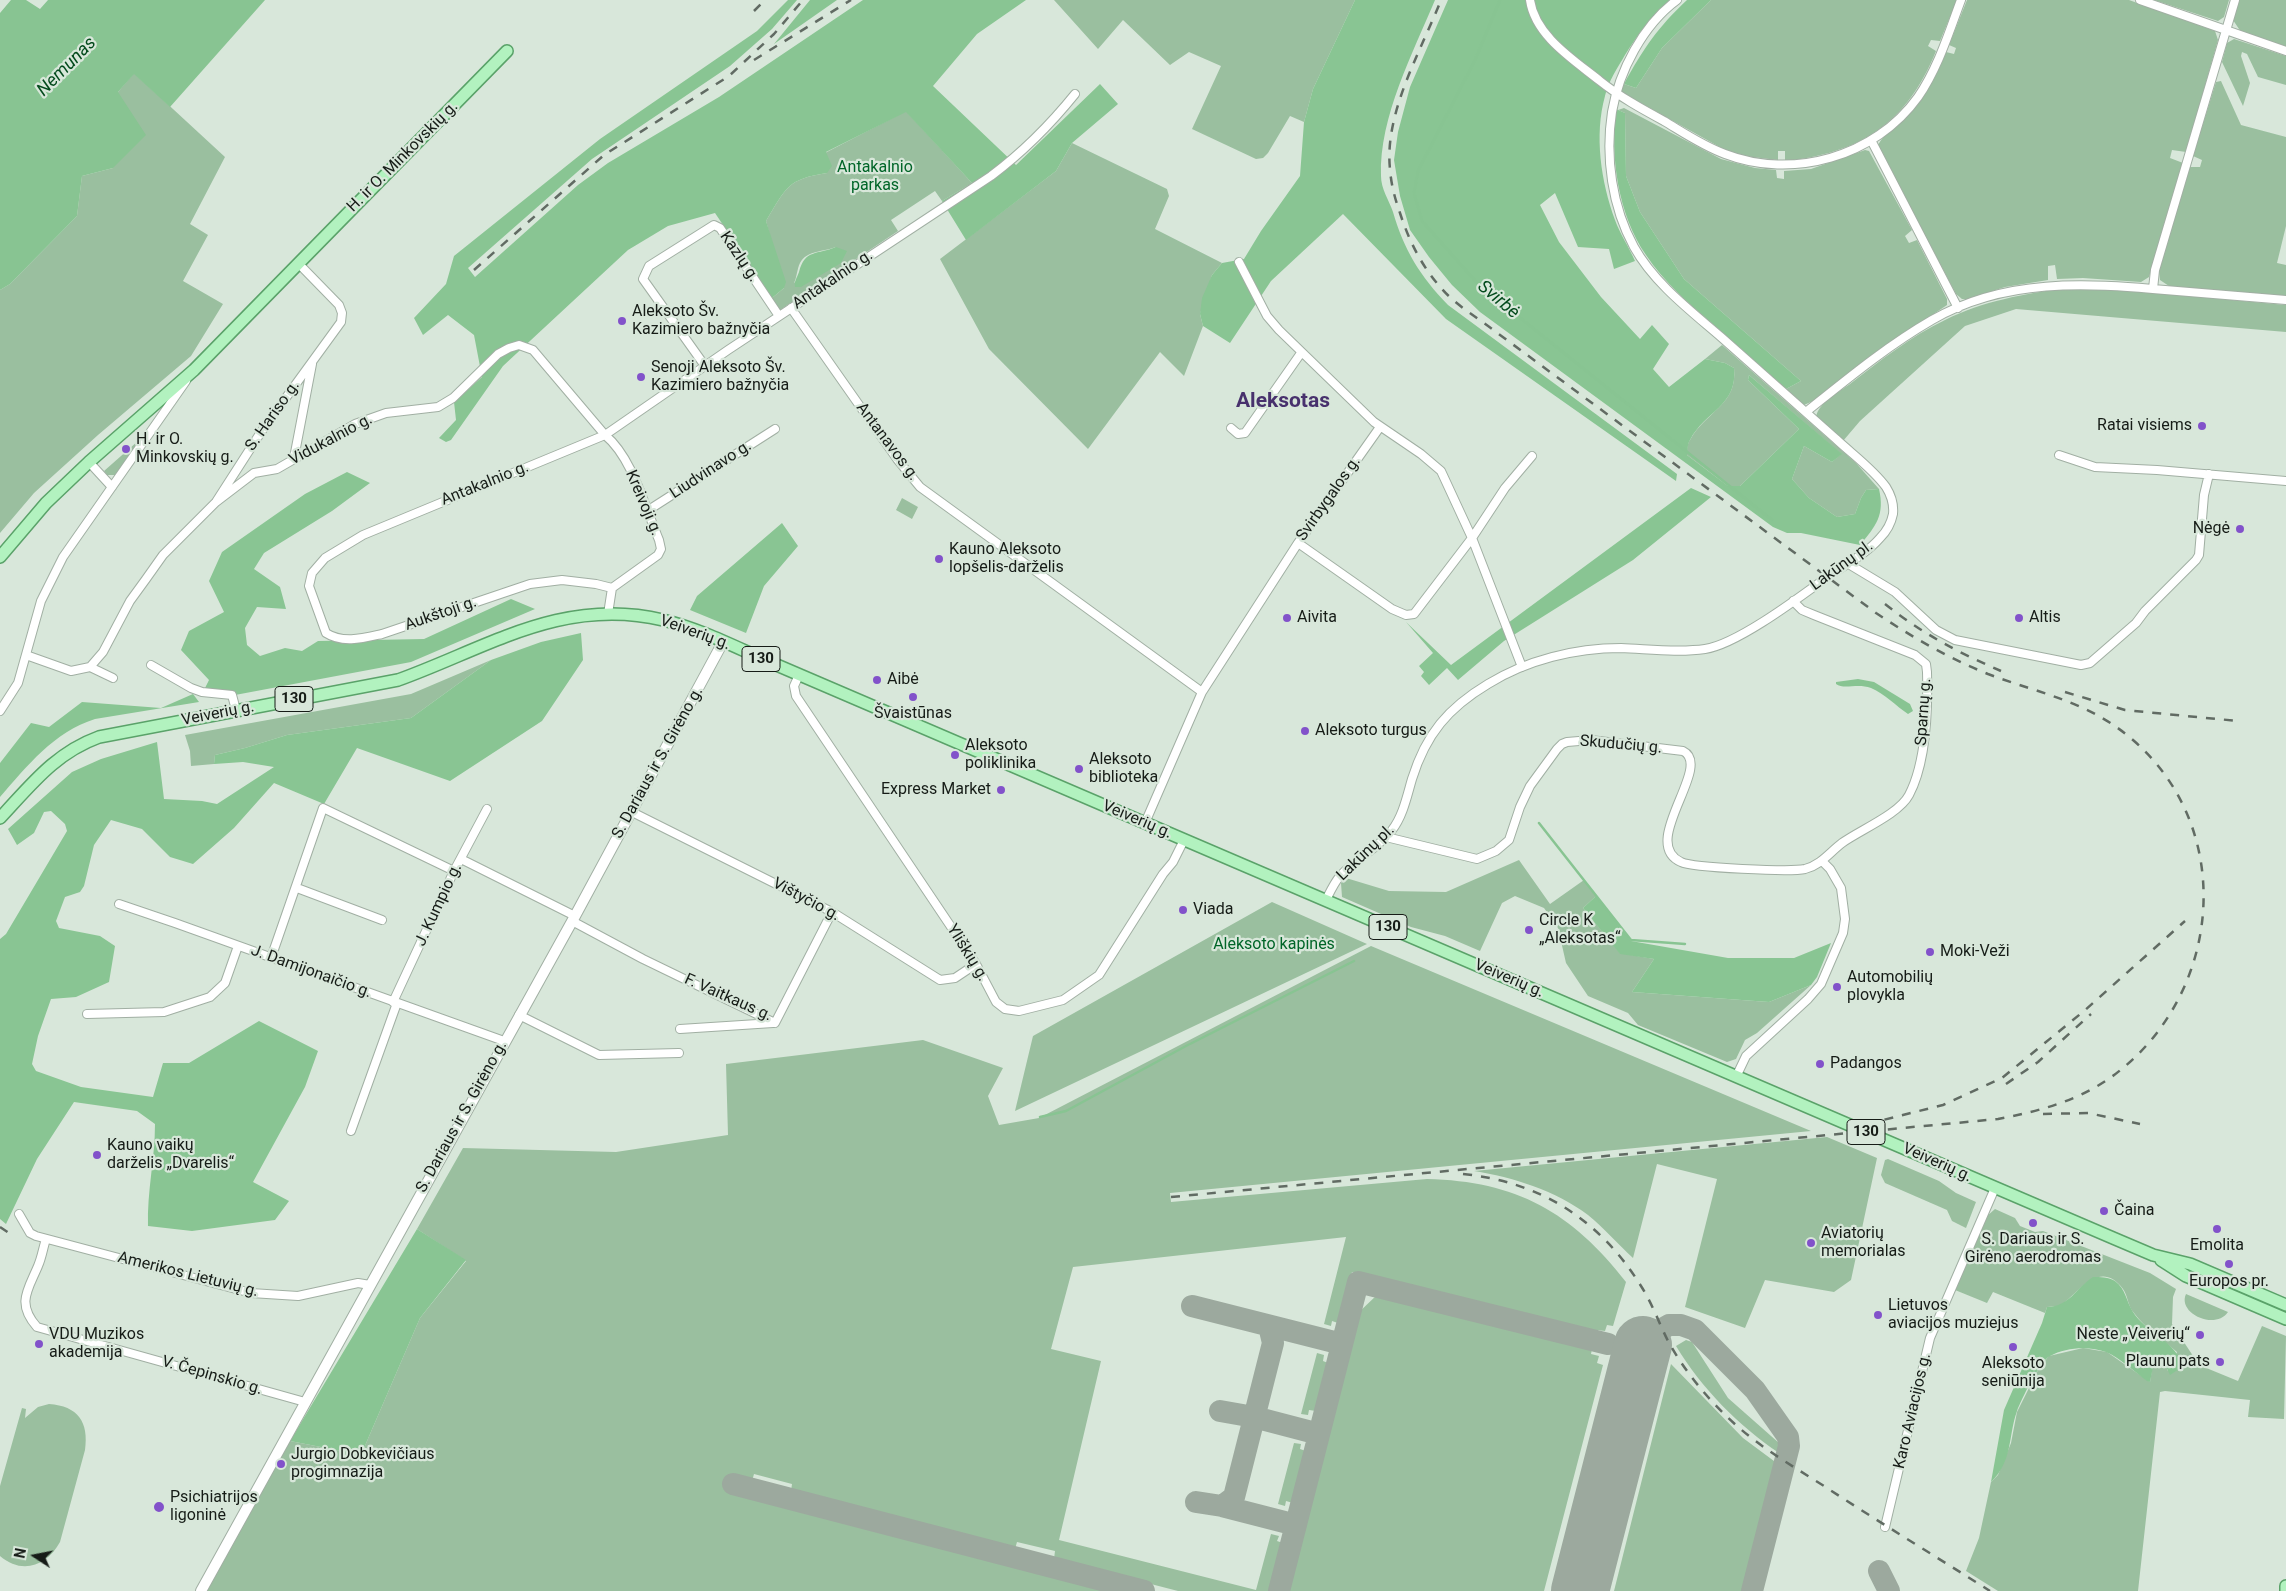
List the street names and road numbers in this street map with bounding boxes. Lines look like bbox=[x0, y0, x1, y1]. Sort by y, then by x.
street label: H. ir O. Minkovskių g. bbox=[343, 97, 463, 217]
street label: Kazlų g. bbox=[715, 228, 763, 286]
street label: Antakalnio g. bbox=[789, 246, 877, 314]
street label: S. Hariso g. bbox=[242, 377, 304, 455]
street label: Antanavos g. bbox=[851, 399, 923, 485]
street label: Vidukalnio g. bbox=[286, 410, 376, 470]
street label: Liudvinavo g. bbox=[667, 437, 755, 503]
street label: Svirbygalos g. bbox=[1293, 453, 1365, 545]
street label: Antakalnio g. bbox=[438, 458, 532, 510]
street label: Kreivoji g. bbox=[621, 467, 665, 539]
street label: Lakūnų pl. bbox=[1807, 537, 1877, 595]
street label: Aukštoji g. bbox=[403, 593, 479, 635]
street label: Veiverių g. bbox=[657, 611, 733, 655]
road number: 130 bbox=[742, 646, 780, 672]
street label: Sparnų g. bbox=[1912, 678, 1936, 746]
street label: S. Dariaus ir S. Girėno g. bbox=[608, 684, 708, 842]
road number: 130 bbox=[275, 686, 313, 712]
street label: Veiverių g. bbox=[180, 698, 256, 730]
street label: Skudučių g. bbox=[1579, 732, 1663, 758]
street label: Veiverių g. bbox=[1099, 797, 1175, 843]
street label: Lakūnų pl. bbox=[1333, 821, 1399, 885]
street label: J. Kumpio g. bbox=[412, 861, 466, 949]
street label: Vištyčio g. bbox=[769, 874, 843, 926]
road number: 130 bbox=[1369, 914, 1407, 940]
street label: Yliškių g. bbox=[942, 921, 992, 985]
street label: J. Damijonaičio g. bbox=[248, 941, 374, 1003]
street label: Veiverių g. bbox=[1471, 956, 1547, 1002]
street label: F. Vaitkaus g. bbox=[681, 970, 775, 1026]
street label: S. Dariaus ir S. Girėno g. bbox=[412, 1038, 512, 1196]
road number: 130 bbox=[1847, 1120, 1885, 1144]
street label: Veiverių g. bbox=[1899, 1139, 1975, 1187]
street label: Amerikos Lietuvių g. bbox=[116, 1248, 260, 1302]
street label: Karo Aviacijos g. bbox=[1890, 1351, 1936, 1471]
street label: V. Čepinskio g. bbox=[159, 1352, 265, 1400]

